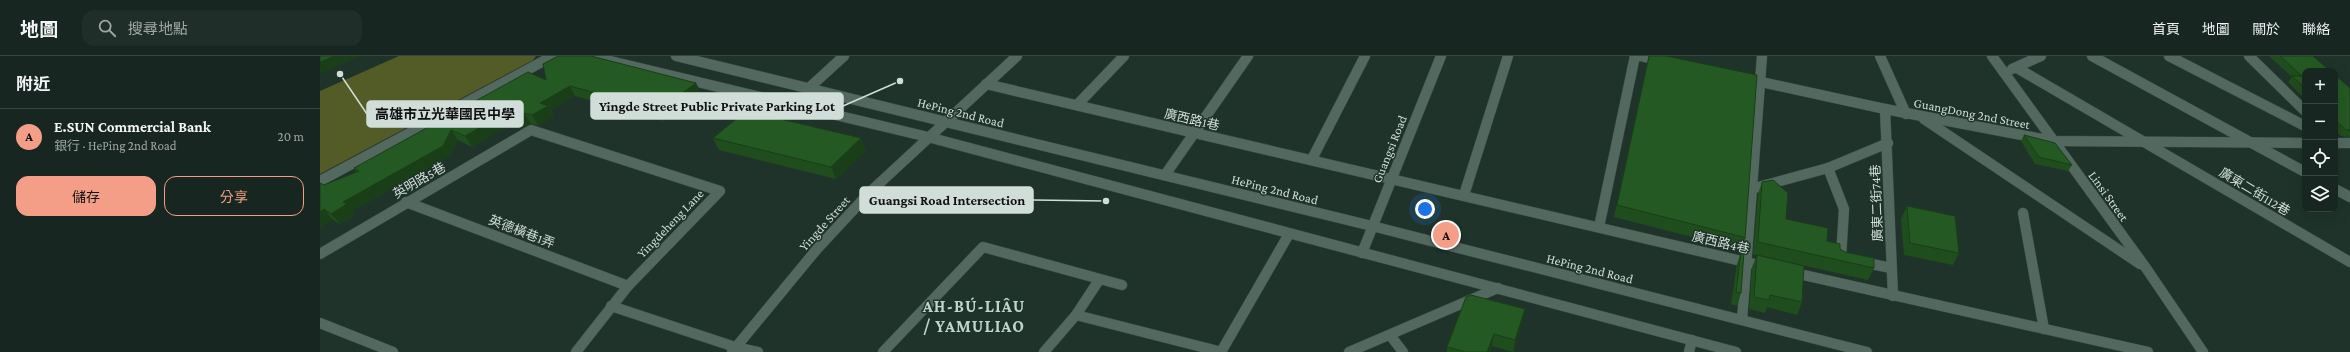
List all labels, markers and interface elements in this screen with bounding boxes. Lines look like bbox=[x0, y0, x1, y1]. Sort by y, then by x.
search box bbox=[82, 10, 362, 46]
icon: search bbox=[96, 17, 118, 39]
text: 地圖 bbox=[20, 19, 58, 40]
text: 搜尋地點 bbox=[128, 21, 188, 37]
text: 首頁 bbox=[2152, 21, 2180, 37]
text: 地圖 bbox=[2202, 21, 2230, 37]
text: 關於 bbox=[2252, 21, 2280, 37]
text: 聯絡 bbox=[2302, 21, 2330, 37]
map controls bbox=[2302, 68, 2338, 212]
button: + bbox=[2302, 68, 2338, 104]
text: 附近 bbox=[16, 75, 50, 94]
callout: Yingde Street Public Private Parking Lot bbox=[591, 93, 843, 119]
street label: HePing 2nd Road bbox=[916, 94, 1006, 131]
street label: GuangDong 2nd Street bbox=[1912, 95, 2032, 132]
text: Yingde Street Public Private Parking Lot bbox=[599, 98, 836, 114]
callout: 高雄市立光華國民中學 bbox=[367, 101, 523, 127]
button: − bbox=[2302, 104, 2338, 140]
text: 高雄市立光華國民中學 bbox=[375, 106, 515, 122]
street label: 廣西路1巷 bbox=[1163, 106, 1221, 133]
street label: Guangsi Road bbox=[1369, 113, 1410, 185]
text: E.SUN Commercial Bank bbox=[54, 119, 211, 135]
text: A bbox=[25, 129, 33, 144]
text: 20 m bbox=[278, 129, 304, 144]
text: 銀行 · HePing 2nd Road bbox=[54, 138, 177, 153]
button: locate bbox=[2302, 140, 2338, 176]
street label: 英明路5巷 bbox=[390, 159, 448, 201]
street label: 廣東二街74巷 bbox=[1868, 164, 1885, 242]
street label: 廣東二街112巷 bbox=[2217, 164, 2293, 218]
street label: Linsi Street bbox=[2085, 168, 2132, 225]
street label: HePing 2nd Road bbox=[1230, 171, 1320, 208]
button: 儲存 bbox=[16, 176, 156, 216]
button: 分享 bbox=[164, 176, 304, 216]
button: layers bbox=[2302, 176, 2338, 212]
street label: Yingdeheng Lane bbox=[634, 186, 707, 261]
callout: Guangsi Road Intersection bbox=[860, 187, 1033, 213]
street label: Yingde Street bbox=[796, 192, 853, 254]
text: Guangsi Road Intersection bbox=[869, 192, 1025, 208]
your location bbox=[1415, 199, 1435, 219]
street label: 英德橫巷1弄 bbox=[487, 212, 557, 251]
pin: A bbox=[1433, 220, 1459, 250]
street label: 廣西路4巷 bbox=[1691, 229, 1751, 256]
street label: HePing 2nd Road bbox=[1545, 250, 1635, 287]
district label: AH-BÚ-LIÂU / YAMULIAO bbox=[922, 297, 1025, 336]

